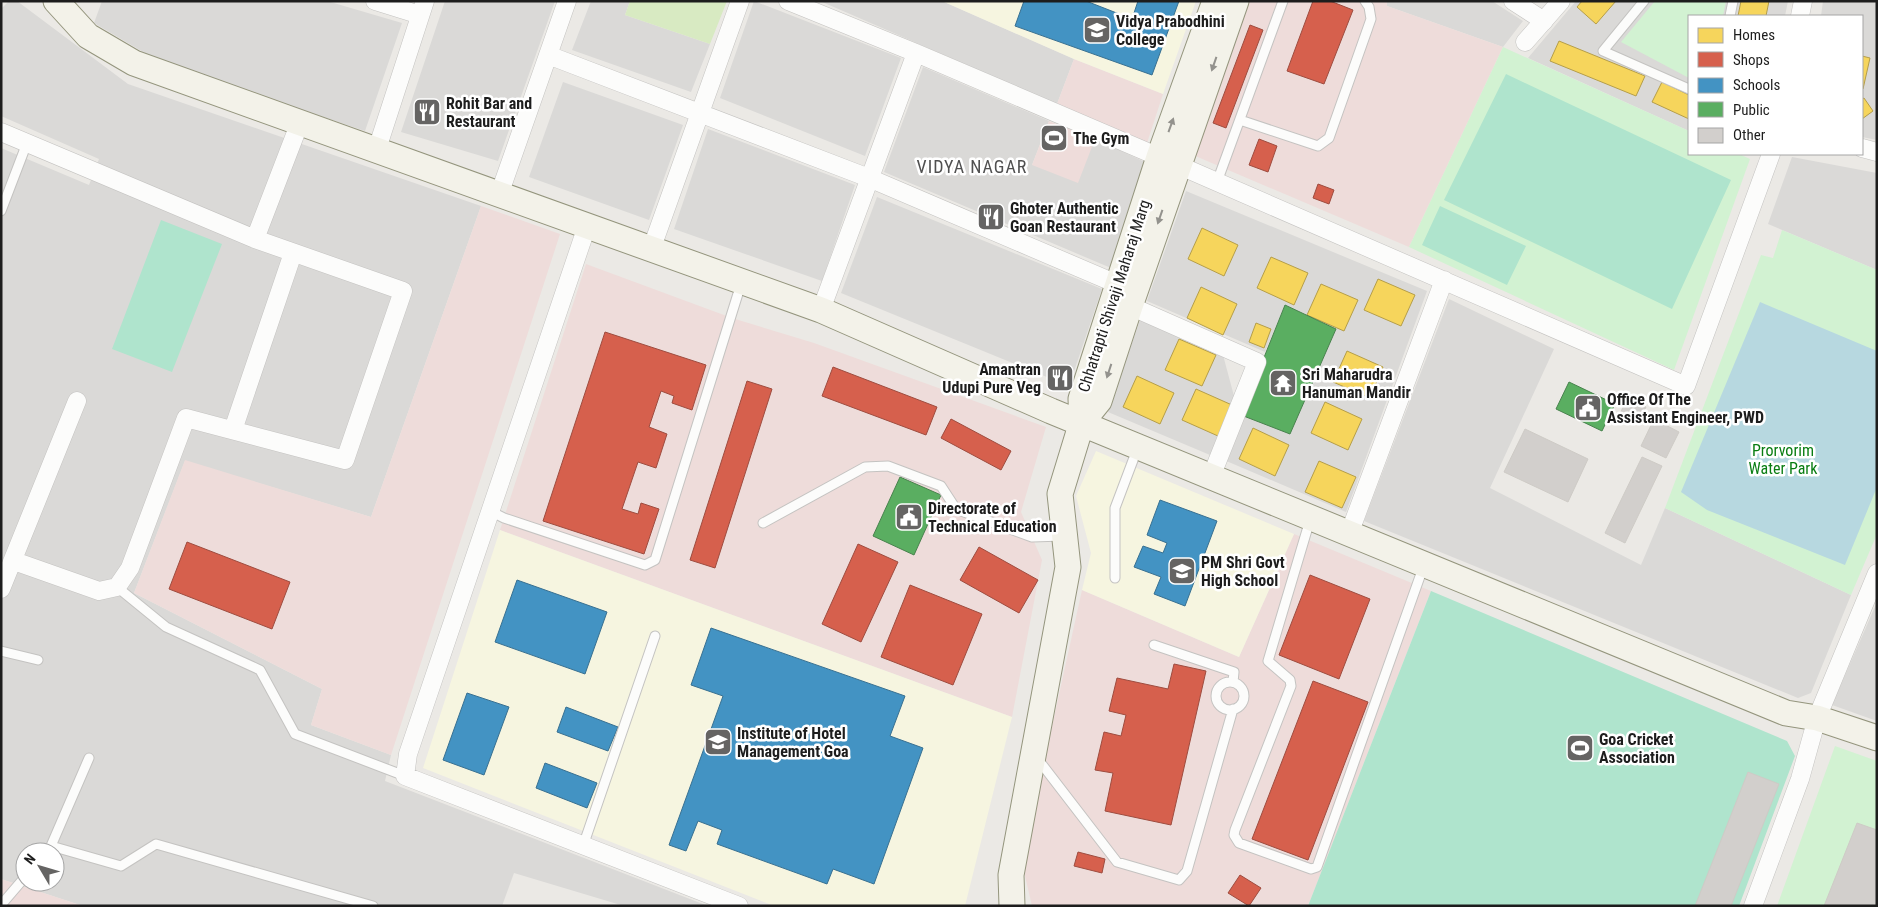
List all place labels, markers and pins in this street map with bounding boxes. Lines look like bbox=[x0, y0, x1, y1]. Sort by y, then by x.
place label: Vidya Prabodhini College bbox=[1116, 12, 1225, 49]
school or university icon: Vidya Prabodhini College bbox=[1082, 15, 1112, 45]
place label: Rohit Bar and Restaurant bbox=[446, 94, 532, 131]
restaurant icon: Rohit Bar and Restaurant bbox=[412, 97, 442, 127]
sports icon: The Gym bbox=[1039, 123, 1069, 153]
place label: The Gym bbox=[1073, 129, 1129, 148]
place label: Ghoter Authentic Goan Restaurant bbox=[1010, 199, 1119, 236]
restaurant icon: Ghoter Authentic Goan Restaurant bbox=[976, 202, 1006, 232]
place label: Amantran Udupi Pure Veg bbox=[942, 360, 1041, 397]
restaurant icon: Amantran Udupi Pure Veg bbox=[1045, 363, 1075, 393]
place label: Sri Maharudra Hanuman Mandir bbox=[1302, 365, 1411, 402]
temple icon: Sri Maharudra Hanuman Mandir bbox=[1268, 368, 1298, 398]
place label: Office Of The Assistant Engineer, PWD bbox=[1607, 390, 1764, 427]
public building icon: Office Of The Assistant Engineer, PWD bbox=[1573, 393, 1603, 423]
place label: Directorate of Technical Education bbox=[928, 499, 1057, 536]
public building icon: Directorate of Technical Education bbox=[894, 502, 924, 532]
place label: PM Shri Govt High School bbox=[1201, 553, 1285, 590]
school or university icon: PM Shri Govt High School bbox=[1167, 556, 1197, 586]
place label: Institute of Hotel Management Goa bbox=[737, 724, 849, 761]
school or university icon: Institute of Hotel Management Goa bbox=[703, 727, 733, 757]
place label: Goa Cricket Association bbox=[1599, 730, 1675, 767]
sports icon: Goa Cricket Association bbox=[1565, 733, 1595, 763]

